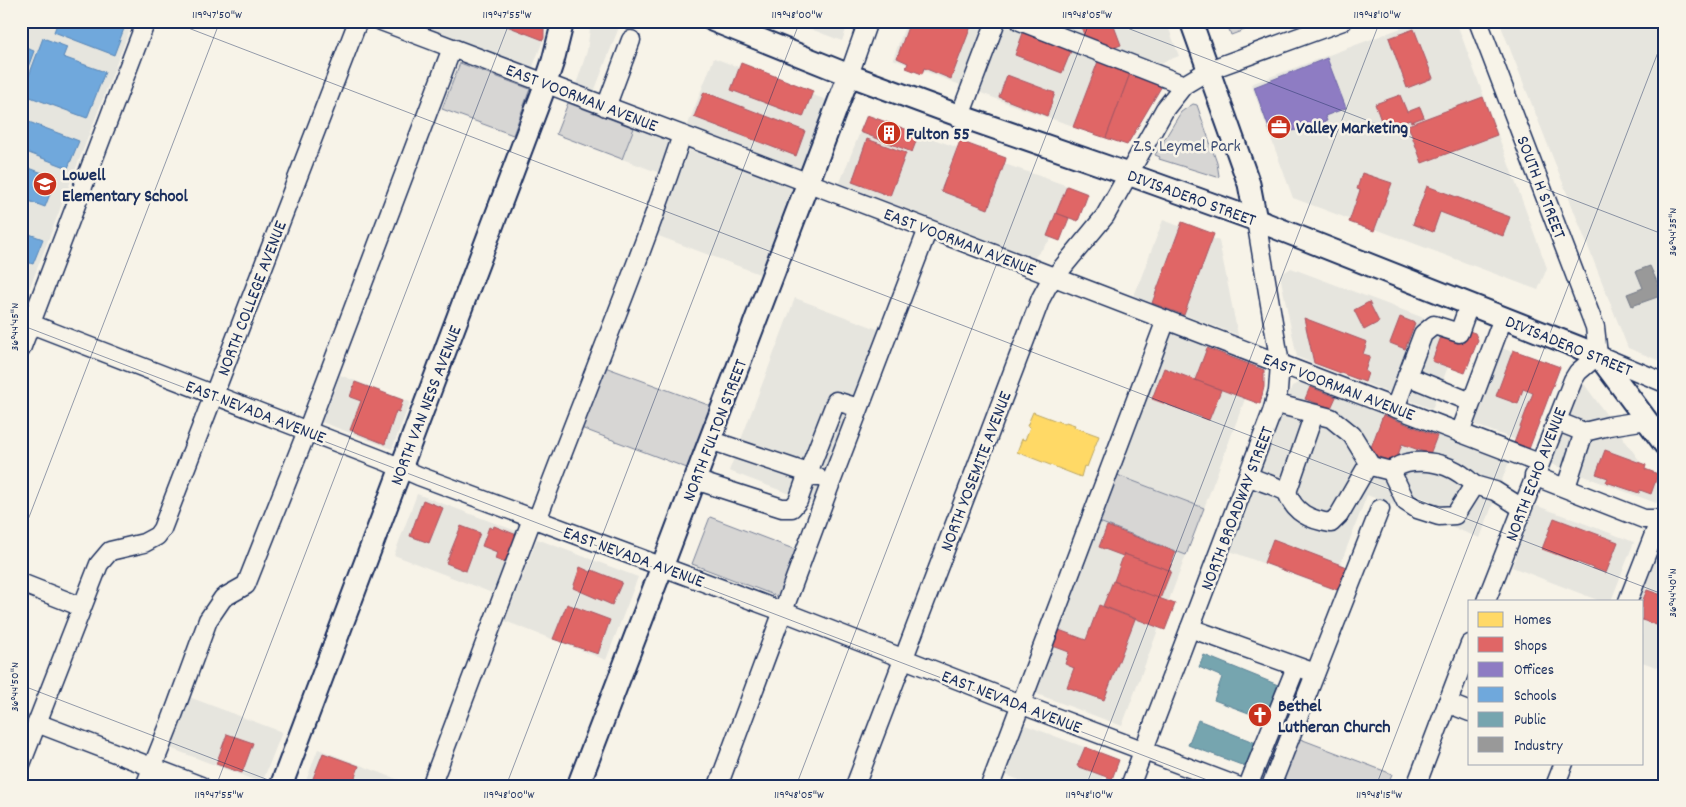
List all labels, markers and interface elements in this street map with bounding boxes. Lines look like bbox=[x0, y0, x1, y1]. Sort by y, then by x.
text: 119°47'50"W bbox=[192, 7, 242, 24]
text: 119°47'55"W bbox=[483, 7, 532, 24]
text: 119°48'00"W bbox=[771, 7, 823, 24]
text: 119°48'05"W bbox=[1062, 7, 1112, 24]
text: 119°48'10"W bbox=[1353, 7, 1401, 24]
street label: EAST VOORMAN AVENUE bbox=[501, 59, 661, 140]
office icon: Valley Marketing bbox=[1266, 114, 1292, 140]
place label: Valley Marketing bbox=[1296, 117, 1408, 142]
building icon: Fulton 55 bbox=[876, 120, 902, 146]
place label: Fulton 55 bbox=[906, 123, 970, 148]
street label: SOUTH H STREET bbox=[1509, 133, 1571, 243]
park label: Z.S. Leymel Park bbox=[1133, 135, 1241, 160]
place label: Lowell Elementary School bbox=[62, 164, 189, 210]
street label: DIVISADERO STREET bbox=[1123, 165, 1259, 234]
school or university icon: Lowell Elementary School bbox=[32, 171, 58, 197]
street label: EAST VOORMAN AVENUE bbox=[879, 203, 1039, 284]
text: 36°44'35"N bbox=[1665, 208, 1682, 256]
street label: NORTH COLLEGE AVENUE bbox=[212, 218, 294, 380]
text: 36°44'45"N bbox=[7, 303, 24, 351]
street label: DIVISADERO STREET bbox=[1501, 310, 1635, 384]
street label: NORTH VAN NESS AVENUE bbox=[385, 322, 469, 489]
street label: EAST VOORMAN AVENUE bbox=[1258, 348, 1418, 429]
street label: NORTH FULTON STREET bbox=[678, 356, 755, 506]
street label: EAST NEVADA AVENUE bbox=[181, 375, 329, 452]
street label: NORTH YOSEMITE AVENUE bbox=[935, 388, 1019, 556]
street label: NORTH ECHO AVENUE bbox=[1500, 404, 1574, 546]
street label: NORTH BROADWAY STREET bbox=[1196, 423, 1281, 594]
street label: EAST NEVADA AVENUE bbox=[559, 521, 707, 595]
text: 36°44'40"N bbox=[1665, 568, 1682, 618]
legend bbox=[1468, 600, 1644, 764]
text: Homes bbox=[1514, 610, 1552, 632]
text: Shops bbox=[1514, 636, 1547, 658]
text: Offices bbox=[1514, 660, 1554, 682]
text: 36°44'50"N bbox=[7, 662, 24, 712]
street label: EAST NEVADA AVENUE bbox=[937, 665, 1085, 742]
text: Schools bbox=[1514, 686, 1557, 708]
place label: Bethel Lutheran Church bbox=[1278, 695, 1391, 741]
church icon: Bethel Lutheran Church bbox=[1247, 702, 1273, 728]
text: Public bbox=[1514, 710, 1546, 732]
text: Industry bbox=[1514, 736, 1563, 758]
text: 119°47'55"W bbox=[195, 787, 244, 804]
text: 119°48'00"W bbox=[483, 787, 535, 804]
text: 119°48'05"W bbox=[774, 787, 824, 804]
text: 119°48'10"W bbox=[1065, 787, 1113, 804]
text: 119°48'15"W bbox=[1356, 787, 1402, 804]

